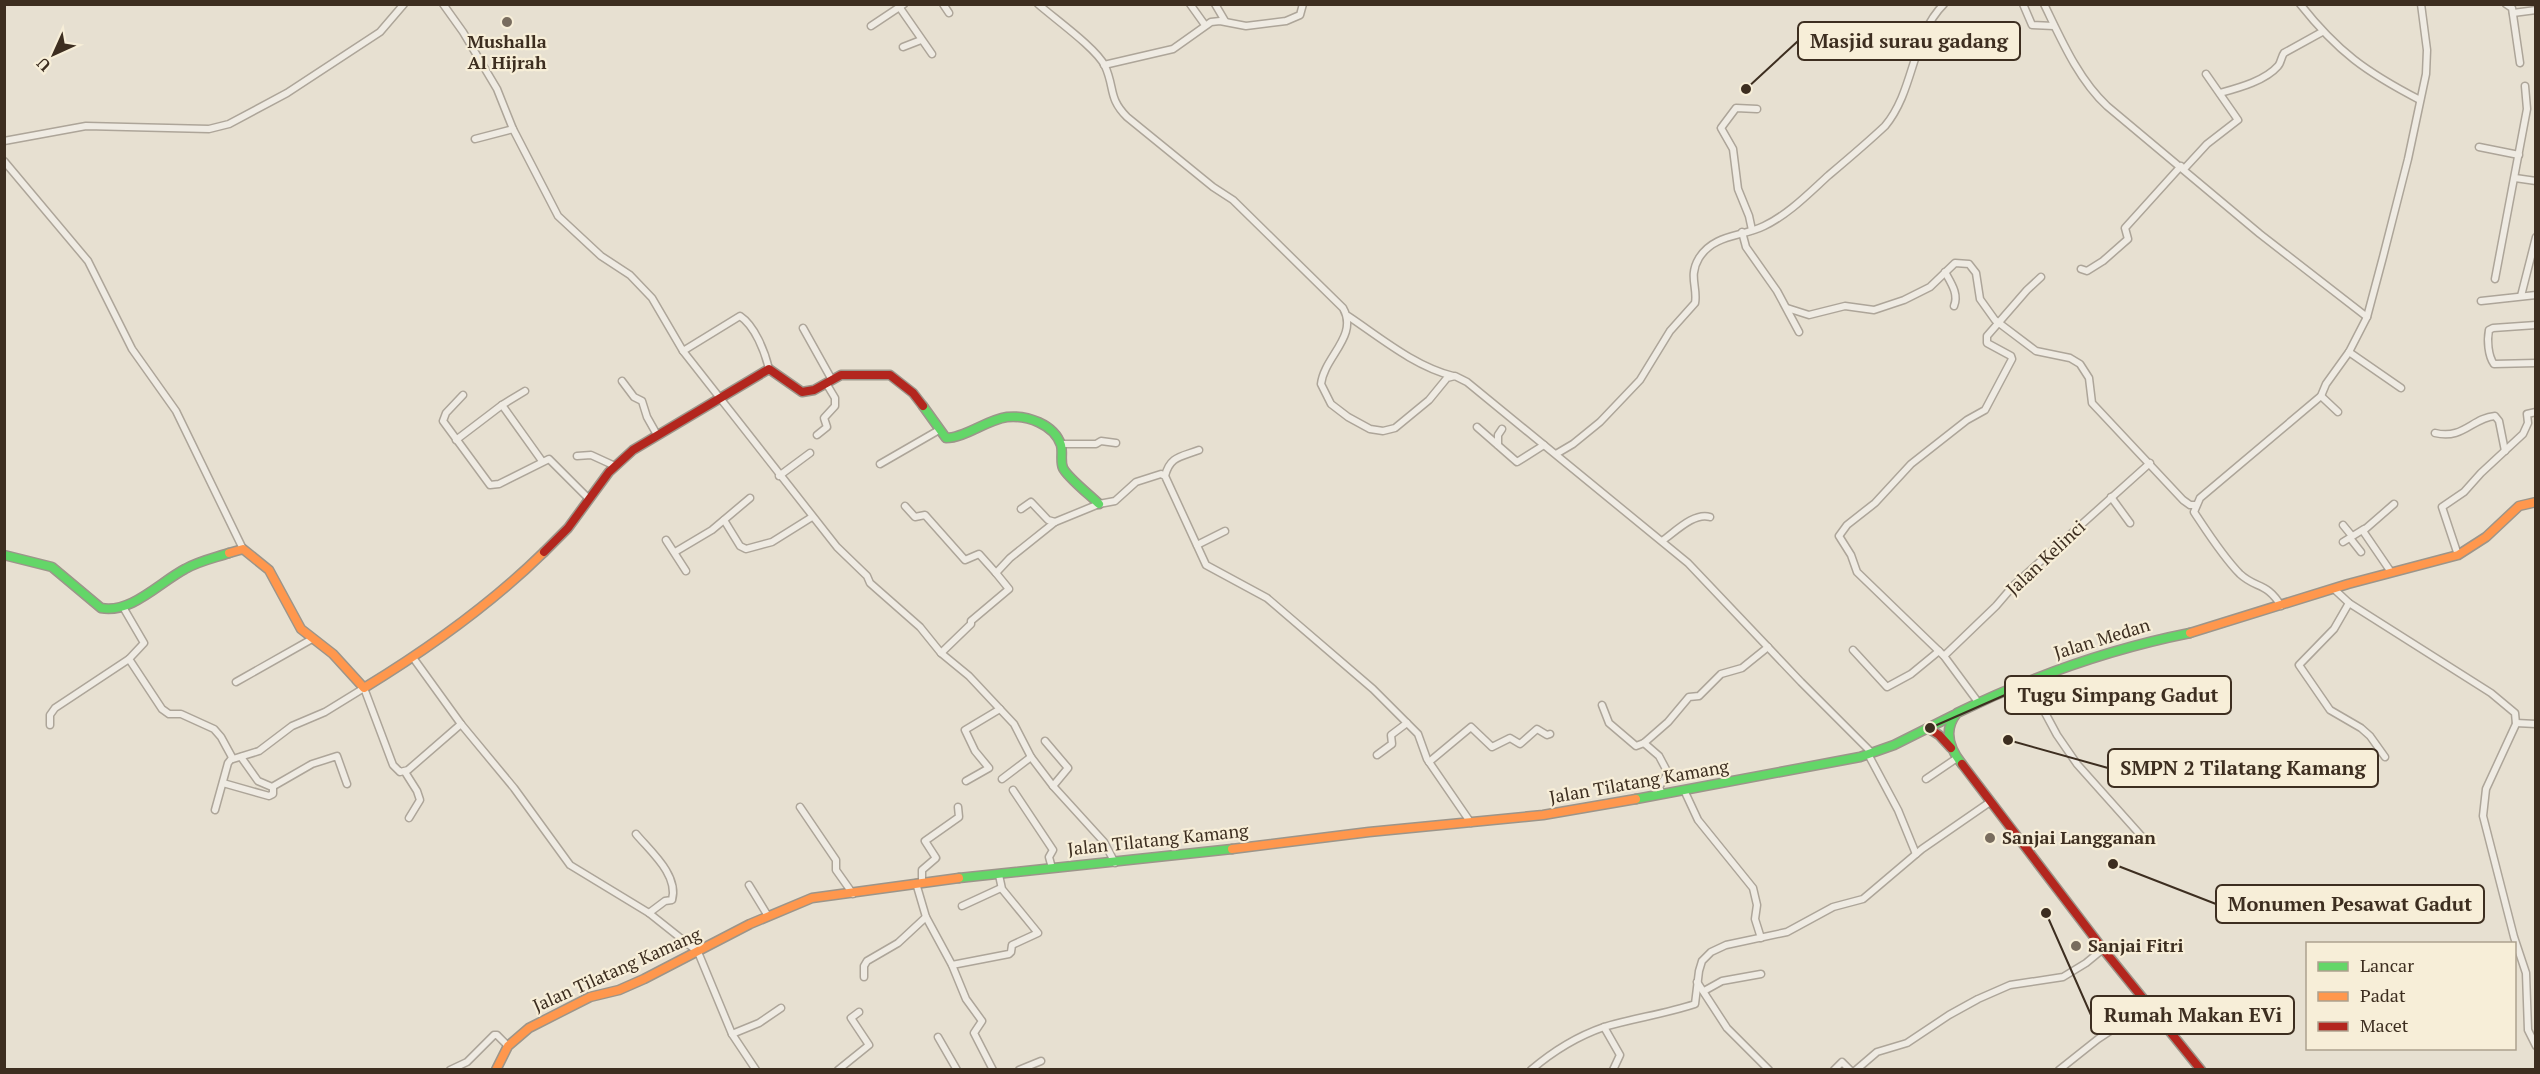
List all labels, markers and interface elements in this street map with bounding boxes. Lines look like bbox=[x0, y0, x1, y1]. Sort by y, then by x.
marker: Mushalla Al Hijrah bbox=[500, 15, 514, 29]
callout: Masjid surau gadang bbox=[1798, 22, 2020, 60]
north arrow bbox=[24, 24, 84, 84]
text: Masjid surau gadang bbox=[1810, 27, 2009, 54]
place label: Mushalla Al Hijrah bbox=[467, 29, 547, 74]
text: U bbox=[31, 52, 55, 76]
street label: Jalan Kelinci bbox=[2001, 514, 2090, 600]
street label: Jalan Medan bbox=[2051, 612, 2153, 664]
callout: Tugu Simpang Gadut bbox=[2005, 676, 2231, 714]
text: Tugu Simpang Gadut bbox=[2017, 681, 2219, 708]
callout: SMPN 2 Tilatang Kamang bbox=[2108, 749, 2378, 787]
street label: Jalan Tilatang Kamang bbox=[1547, 753, 1731, 809]
text: SMPN 2 Tilatang Kamang bbox=[2120, 754, 2366, 781]
street label: Jalan Tilatang Kamang bbox=[1066, 818, 1250, 860]
place label: Sanjai Langganan bbox=[2002, 825, 2156, 849]
marker: Sanjai Langganan bbox=[1983, 831, 1997, 845]
callout: Monumen Pesawat Gadut bbox=[2216, 885, 2484, 923]
text: Monumen Pesawat Gadut bbox=[2228, 890, 2472, 917]
street label: Jalan Tilatang Kamang bbox=[529, 921, 705, 1017]
place label: Sanjai Fitri bbox=[2088, 933, 2184, 957]
marker: Sanjai Fitri bbox=[2069, 939, 2083, 953]
legend bbox=[2306, 942, 2516, 1050]
text: Lancar bbox=[2360, 953, 2414, 977]
text: Padat bbox=[2360, 983, 2406, 1007]
callout: Rumah Makan EVi bbox=[2091, 996, 2294, 1034]
text: Rumah Makan EVi bbox=[2104, 1001, 2283, 1028]
text: Macet bbox=[2360, 1013, 2409, 1037]

